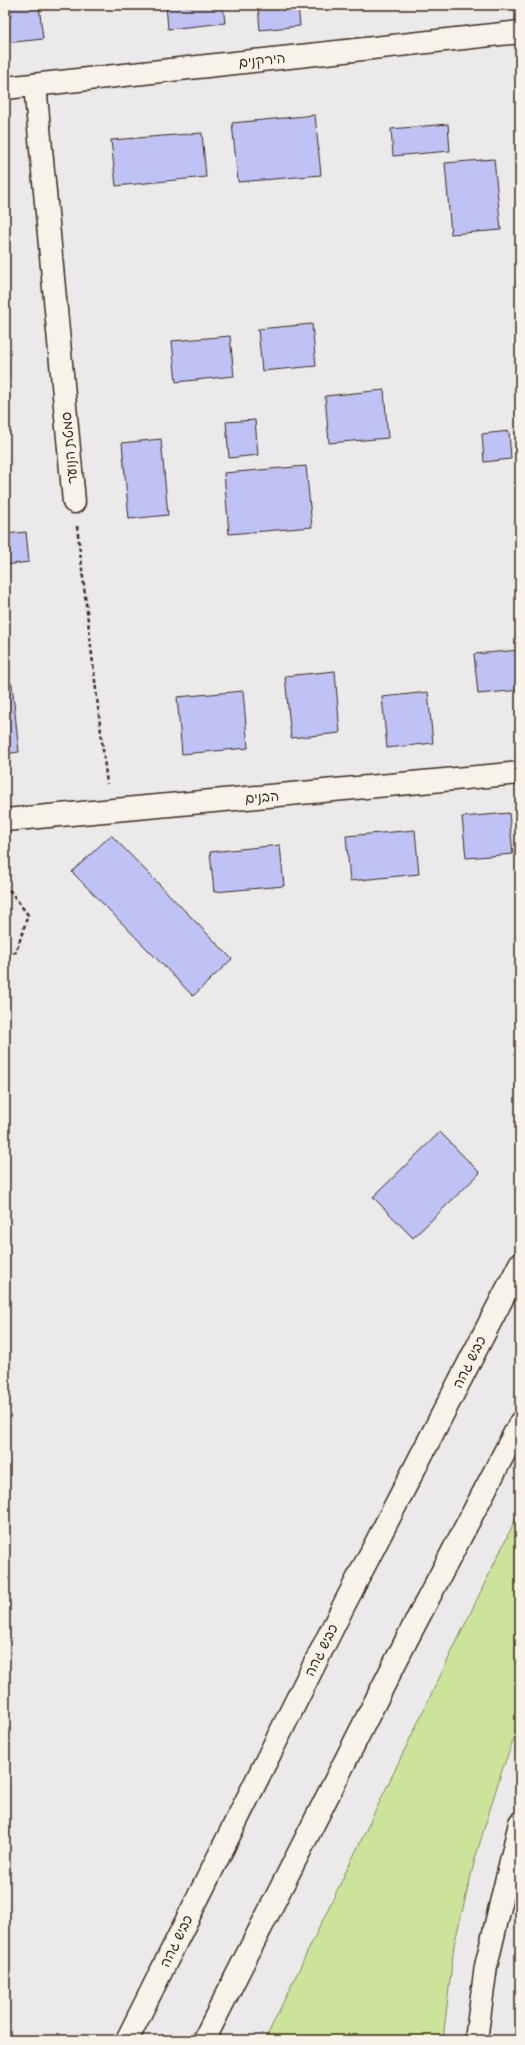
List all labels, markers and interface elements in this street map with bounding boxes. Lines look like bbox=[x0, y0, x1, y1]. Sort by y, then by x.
street label: הירקנים bbox=[238, 49, 287, 74]
street label: סמטת הנוער bbox=[57, 411, 84, 485]
street label: הבנים bbox=[244, 787, 280, 810]
street label: כביש גהה bbox=[448, 1333, 493, 1393]
street label: כביש גהה bbox=[300, 1621, 345, 1681]
street label: כביש גהה bbox=[156, 1912, 199, 1972]

